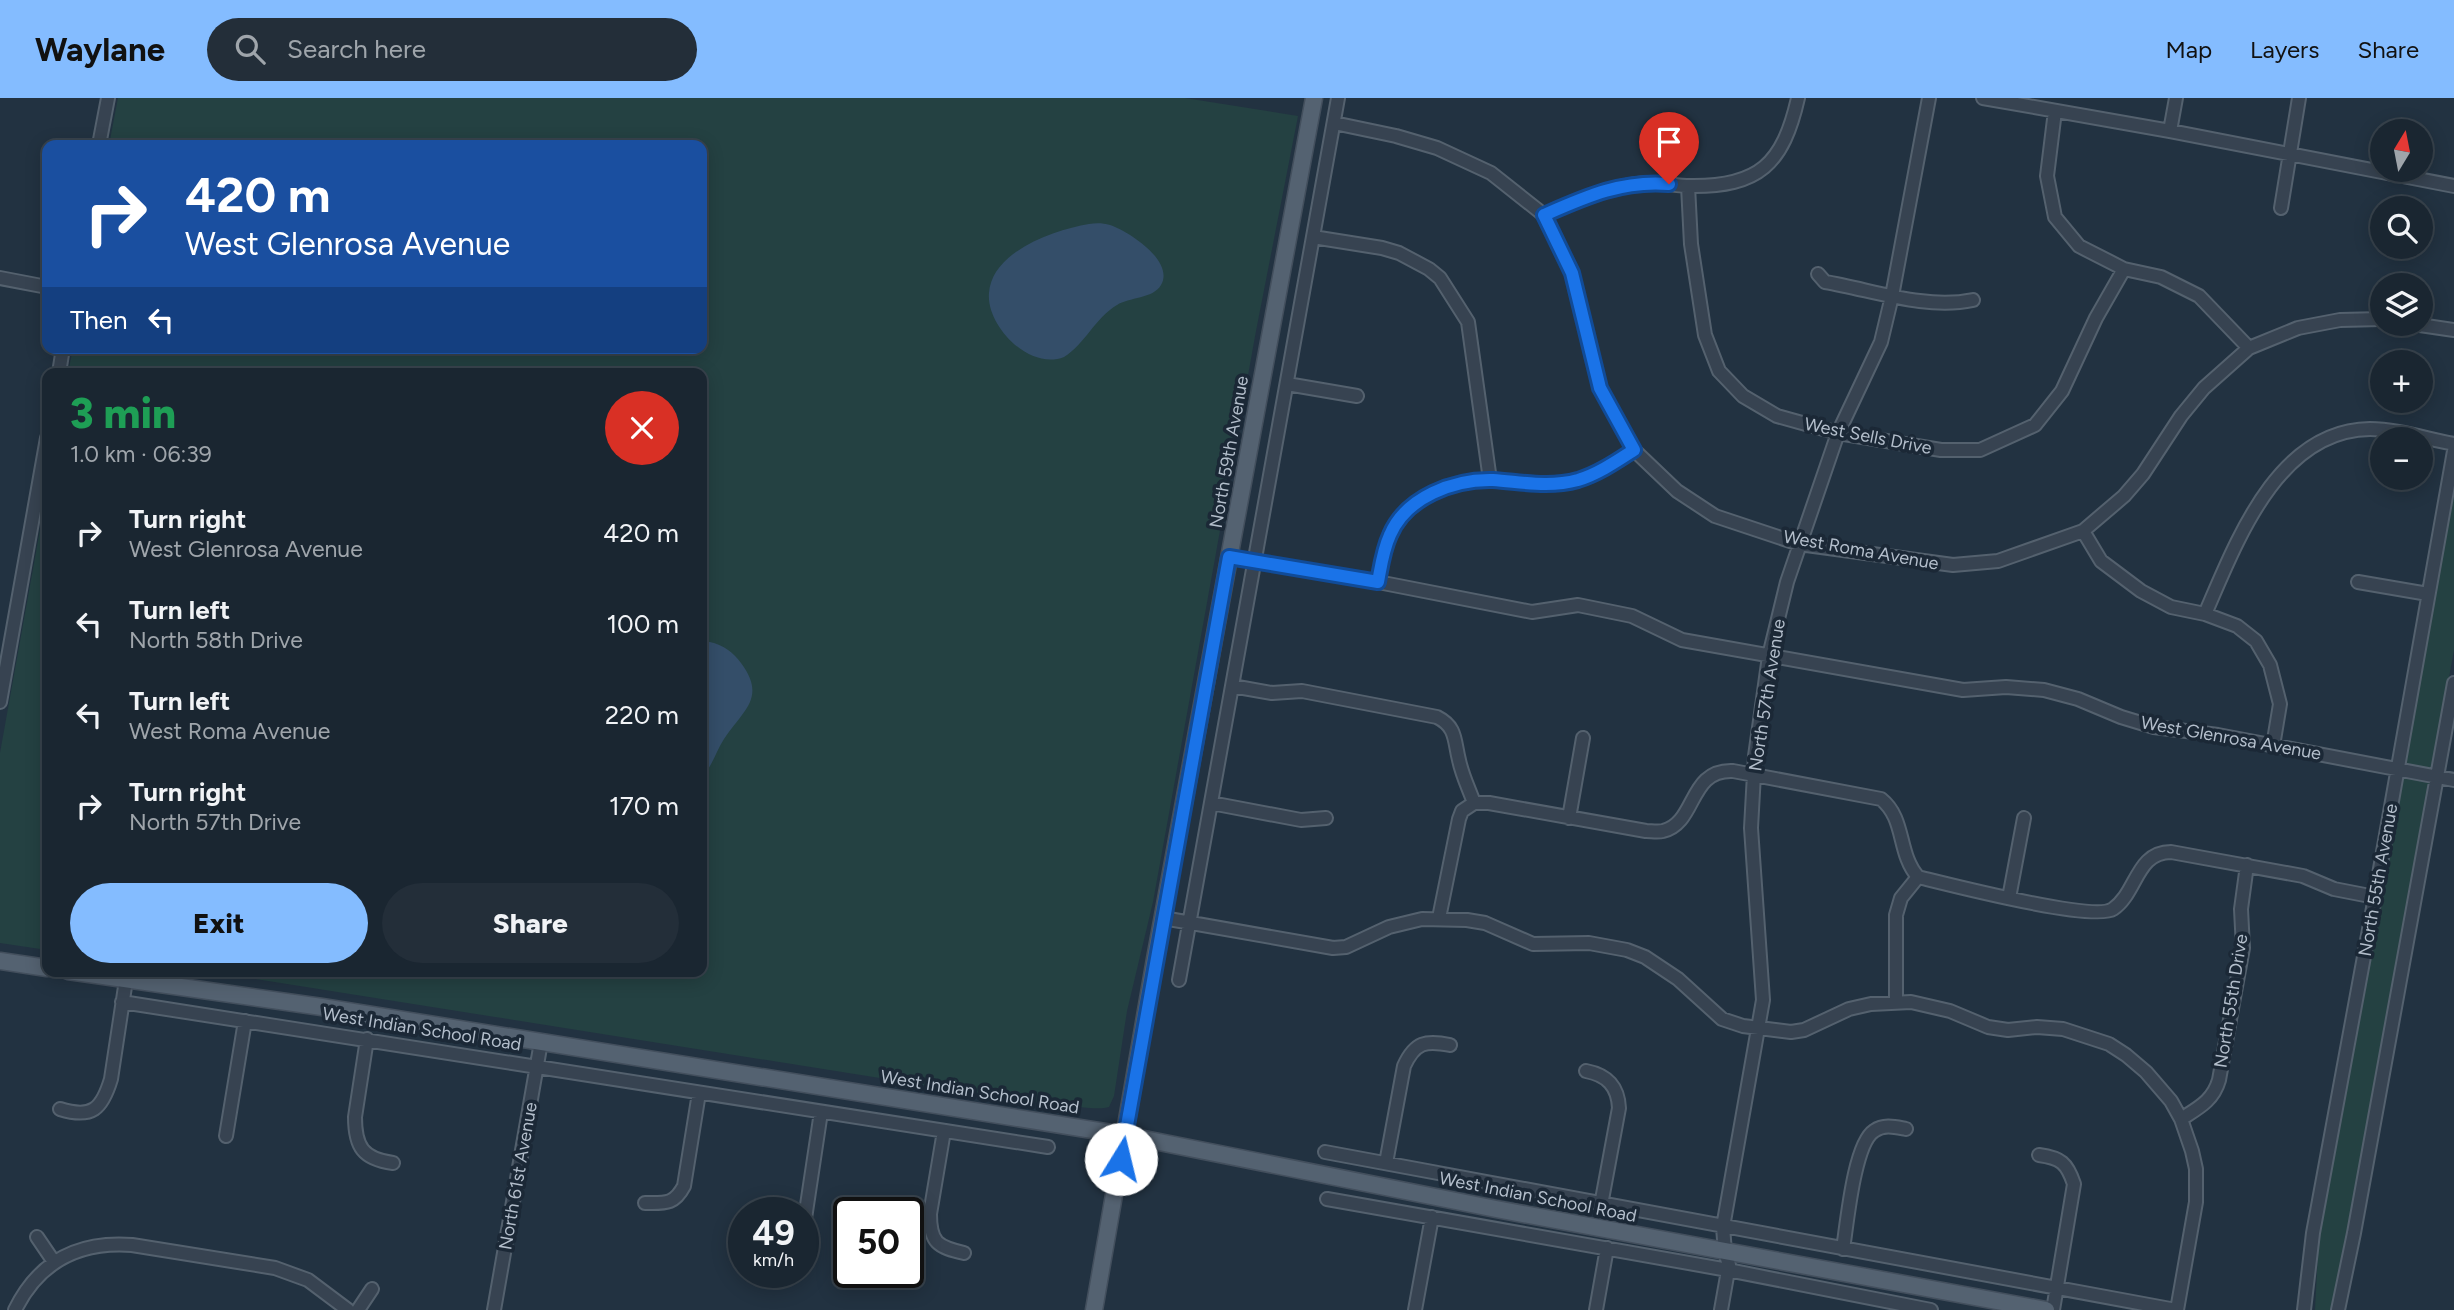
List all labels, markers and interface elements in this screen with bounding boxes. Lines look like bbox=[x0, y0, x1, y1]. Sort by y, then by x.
search box bbox=[207, 18, 697, 81]
text: Waylane bbox=[35, 30, 165, 69]
icon: search bbox=[231, 30, 269, 68]
text: Search here bbox=[287, 33, 426, 65]
text: Map bbox=[2165, 35, 2212, 64]
text: Layers bbox=[2250, 35, 2319, 64]
text: Share bbox=[2357, 35, 2419, 64]
pin bbox=[1639, 112, 1699, 184]
north arrow bbox=[2370, 119, 2432, 182]
map controls bbox=[2370, 119, 2433, 490]
icon: arrive bbox=[1650, 123, 1688, 161]
text: 420 m bbox=[185, 165, 331, 224]
icon: right bbox=[70, 168, 161, 259]
button: search bbox=[2370, 196, 2433, 259]
text: West Glenrosa Avenue bbox=[185, 225, 510, 263]
button: layers bbox=[2370, 273, 2433, 336]
icon: left bbox=[142, 301, 180, 339]
text: Then bbox=[70, 304, 128, 336]
button: + bbox=[2370, 350, 2433, 413]
street label: North 59th Avenue bbox=[1205, 374, 1253, 530]
text: 3 min bbox=[70, 388, 176, 439]
button: close bbox=[605, 391, 679, 465]
street label: West Sells Drive bbox=[1802, 413, 1934, 459]
button: − bbox=[2370, 427, 2433, 490]
text: 1.0 km · 06:39 bbox=[70, 440, 212, 468]
text: Turn right bbox=[129, 503, 246, 535]
icon: right bbox=[70, 514, 108, 552]
text: 420 m bbox=[603, 517, 679, 549]
street label: West Roma Avenue bbox=[1782, 525, 1941, 575]
text: West Glenrosa Avenue bbox=[129, 535, 363, 563]
text: Turn left bbox=[129, 594, 230, 626]
icon: left bbox=[70, 605, 108, 643]
text: 100 m bbox=[606, 608, 679, 640]
street label: North 57th Avenue bbox=[1744, 617, 1790, 773]
text: North 58th Drive bbox=[129, 626, 303, 654]
text: Turn left bbox=[129, 685, 230, 717]
icon: left bbox=[70, 696, 108, 734]
text: 220 m bbox=[605, 699, 679, 731]
street label: West Glenrosa Avenue bbox=[2139, 711, 2323, 765]
text: West Roma Avenue bbox=[129, 717, 330, 745]
text: Turn right bbox=[129, 776, 246, 808]
icon: right bbox=[70, 787, 108, 825]
text: 170 m bbox=[609, 790, 679, 822]
street label: North 55th Avenue bbox=[2354, 802, 2402, 958]
text: North 57th Drive bbox=[129, 808, 301, 836]
button: Exit bbox=[70, 883, 368, 963]
button: Share bbox=[382, 883, 679, 963]
street label: North 55th Drive bbox=[2210, 932, 2252, 1070]
street label: West Indian School Road bbox=[321, 1002, 523, 1056]
street label: West Indian School Road bbox=[879, 1065, 1081, 1119]
street label: North 61st Avenue bbox=[494, 1100, 542, 1252]
position arrow bbox=[1084, 1122, 1158, 1196]
street label: West Indian School Road bbox=[1437, 1167, 1639, 1227]
speed limit sign: 50 bbox=[833, 1197, 924, 1288]
text: 49 bbox=[752, 1212, 795, 1254]
text: km/h bbox=[753, 1249, 794, 1271]

